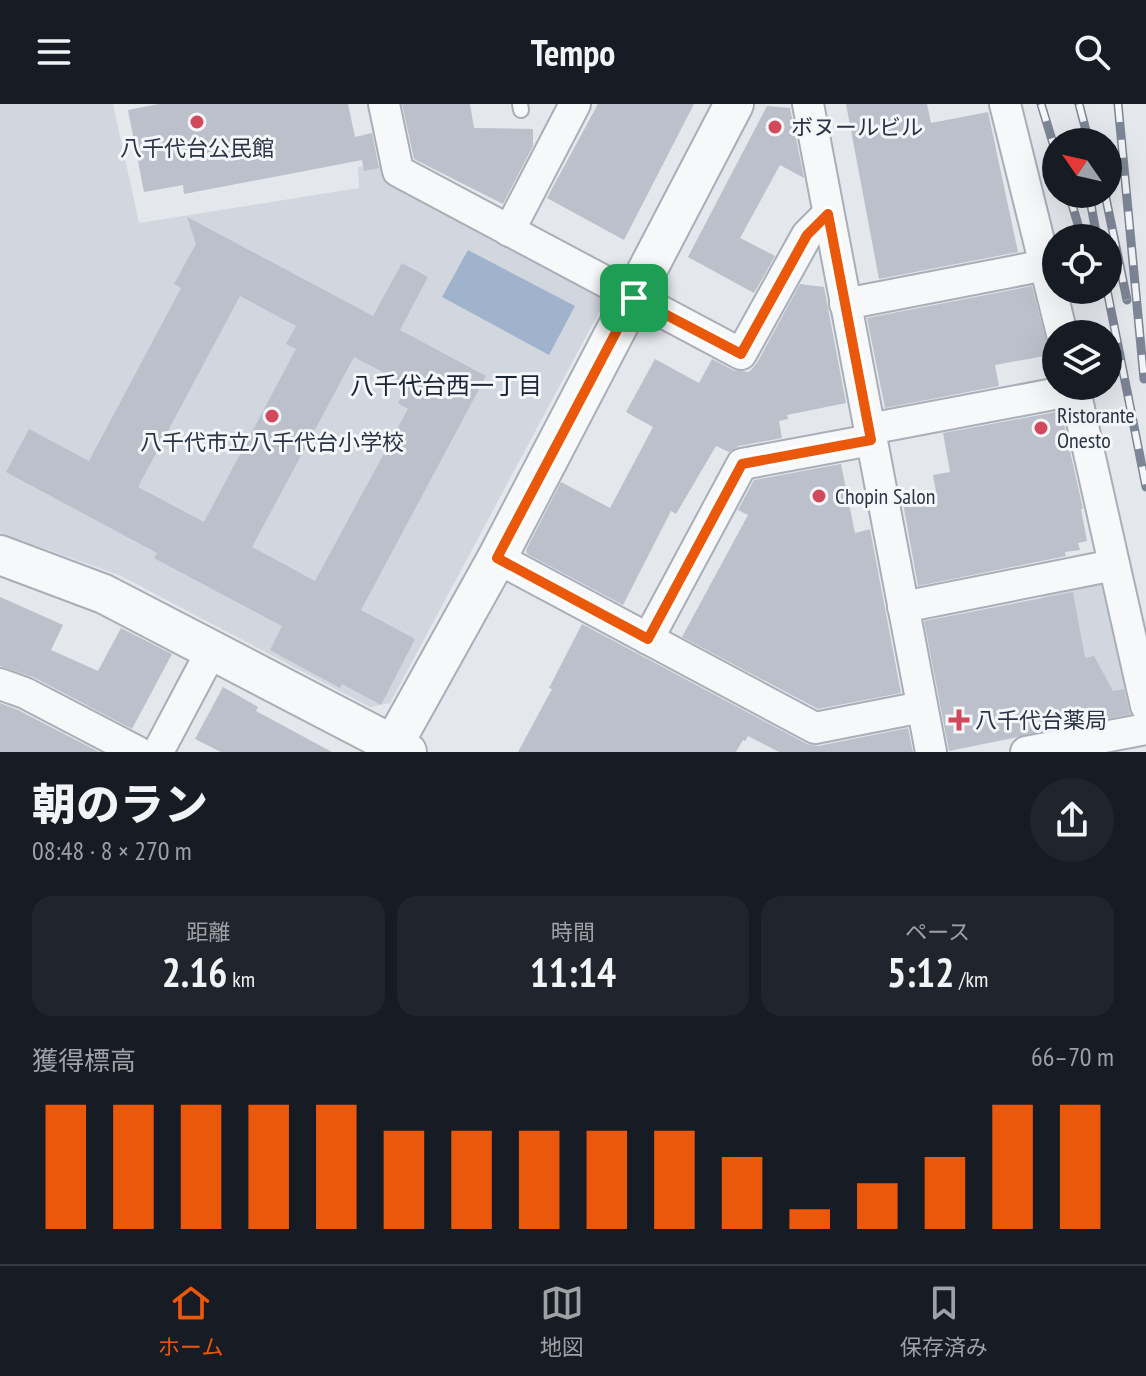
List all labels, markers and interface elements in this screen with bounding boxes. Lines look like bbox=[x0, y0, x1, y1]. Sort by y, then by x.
text: Tempo bbox=[531, 29, 615, 76]
icon: menu bbox=[32, 30, 76, 74]
icon: search bbox=[1070, 30, 1114, 74]
marker: 八千代台公民館 bbox=[188, 113, 206, 131]
place label: ボヌールビル bbox=[791, 113, 923, 141]
marker: ボヌールビル bbox=[766, 118, 784, 136]
north arrow bbox=[1042, 128, 1122, 208]
map controls bbox=[1042, 128, 1122, 400]
place label: 八千代台公民館 bbox=[120, 134, 274, 162]
button: locate bbox=[1042, 224, 1122, 304]
pin bbox=[600, 264, 668, 332]
icon: arrive bbox=[612, 276, 656, 320]
button: layers bbox=[1042, 320, 1122, 400]
district label: 八千代台西一丁目 bbox=[350, 370, 542, 401]
place label: Ristorante Onesto bbox=[1057, 401, 1135, 454]
marker: 八千代市立八千代台小学校 bbox=[263, 407, 281, 425]
marker: Ristorante Onesto bbox=[1032, 419, 1050, 437]
place label: 八千代市立八千代台小学校 bbox=[140, 428, 404, 456]
place label: Chopin Salon bbox=[835, 482, 935, 510]
marker: Chopin Salon bbox=[810, 487, 828, 505]
place label: 八千代台薬局 bbox=[975, 706, 1107, 734]
marker: 八千代台薬局 bbox=[950, 711, 968, 729]
text: 朝のラン bbox=[32, 775, 208, 832]
button: share bbox=[1030, 778, 1114, 862]
text: 08:48 · 8 × 270 m bbox=[32, 834, 192, 867]
text: 距離 bbox=[186, 918, 230, 946]
text: 時間 bbox=[551, 918, 595, 946]
text: ペース bbox=[905, 918, 970, 946]
text: 2.16 bbox=[162, 946, 227, 998]
text: 11:14 bbox=[530, 946, 616, 998]
text: 5:12 bbox=[887, 946, 954, 998]
text: km bbox=[227, 965, 255, 993]
text: /km bbox=[954, 965, 988, 993]
text: 66–70 m bbox=[1031, 1040, 1114, 1073]
text: 獲得標高 bbox=[32, 1044, 136, 1077]
tab: ホーム bbox=[158, 1281, 223, 1361]
tab: 地図 bbox=[540, 1281, 584, 1361]
tab: 保存済み bbox=[900, 1281, 988, 1361]

